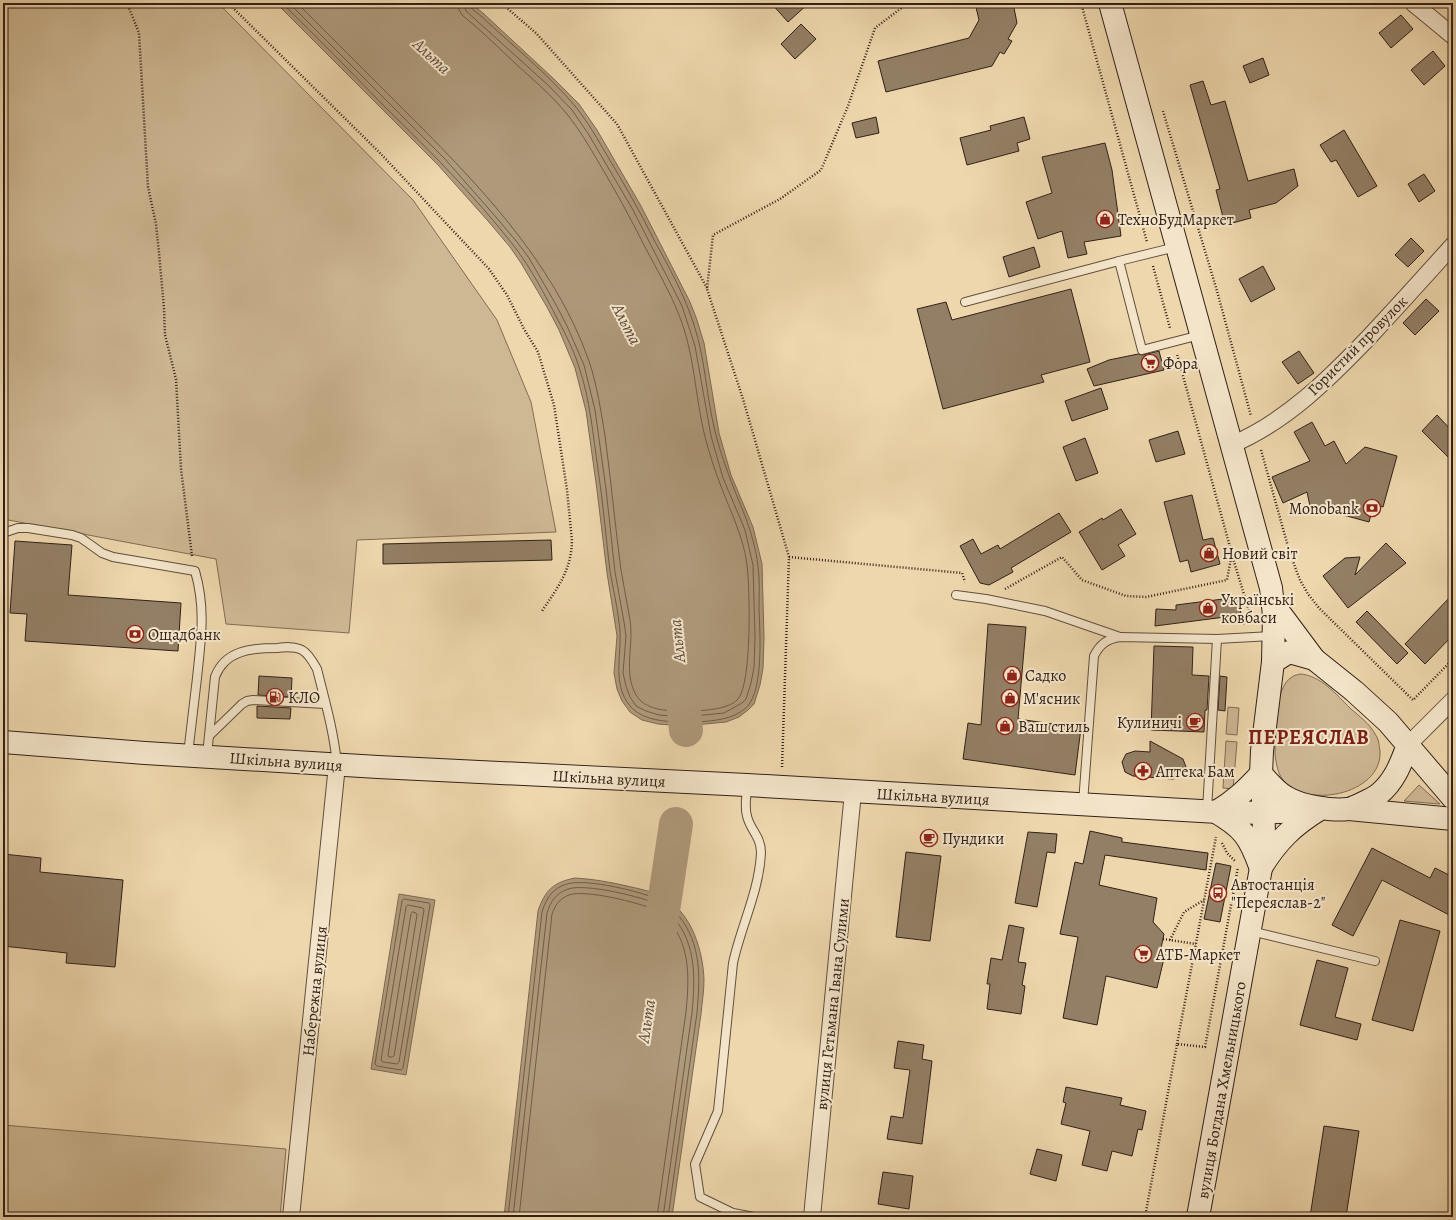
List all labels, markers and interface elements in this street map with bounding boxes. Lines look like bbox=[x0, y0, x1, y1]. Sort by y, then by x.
water label: Альта bbox=[407, 32, 455, 80]
shop icon: ТехноБудМаркет bbox=[1095, 209, 1115, 229]
place label: ТехноБудМаркет bbox=[1118, 209, 1234, 231]
street label: Гористий провулок bbox=[1303, 291, 1413, 401]
water label: Альта bbox=[606, 299, 647, 349]
supermarket icon: Фора bbox=[1140, 353, 1160, 373]
place label: Фора bbox=[1163, 353, 1199, 375]
place label: Monobank bbox=[1289, 498, 1359, 520]
bank icon: Monobank bbox=[1362, 498, 1382, 518]
shop icon: Новий світ bbox=[1199, 543, 1219, 563]
place label: Новий світ bbox=[1222, 543, 1298, 565]
place label: Українські ковбаси bbox=[1221, 589, 1294, 629]
shop icon: Українські ковбаси bbox=[1198, 598, 1218, 618]
water label: Альта bbox=[664, 618, 691, 665]
bank icon: Ощадбанк bbox=[125, 624, 145, 644]
place label: Ощадбанк bbox=[148, 624, 221, 646]
shop icon: Садко bbox=[1002, 665, 1022, 685]
place label: Садко bbox=[1025, 665, 1066, 687]
fuel station icon: КЛО bbox=[265, 687, 285, 707]
place label: КЛО bbox=[288, 687, 320, 709]
shop icon: М'ясник bbox=[1000, 688, 1020, 708]
place label: М'ясник bbox=[1023, 688, 1080, 710]
place label: Кулиничі bbox=[1117, 712, 1182, 734]
cafe icon: Кулиничі bbox=[1185, 712, 1205, 732]
shop icon: Ваш стиль bbox=[995, 716, 1015, 736]
place label: Ваш стиль bbox=[1018, 716, 1090, 738]
district label: ПЕРЕЯСЛАВ bbox=[1248, 724, 1370, 751]
street label: Шкільна вулиця bbox=[229, 747, 343, 777]
pharmacy icon: Аптека Бам bbox=[1133, 761, 1153, 781]
place label: Аптека Бам bbox=[1155, 761, 1235, 783]
street label: Шкільна вулиця bbox=[552, 765, 666, 793]
street label: Шкільна вулиця bbox=[876, 783, 990, 811]
cafe icon: Пундики bbox=[919, 828, 939, 848]
place label: Пундики bbox=[942, 828, 1004, 850]
place label: Автостанція "Переяслав-2" bbox=[1230, 874, 1326, 914]
bus stop icon: Автостанція "Переяслав-2" bbox=[1208, 883, 1228, 903]
street label: вулиця Гетьмана Івана Сулими bbox=[811, 897, 855, 1111]
street label: Набережна вулиця bbox=[297, 925, 333, 1057]
supermarket icon: АТБ-Маркет bbox=[1133, 944, 1153, 964]
place label: АТБ-Маркет bbox=[1155, 944, 1240, 966]
street label: вулиця Богдана Хмельницького bbox=[1192, 980, 1252, 1201]
water label: Альта bbox=[632, 998, 661, 1045]

